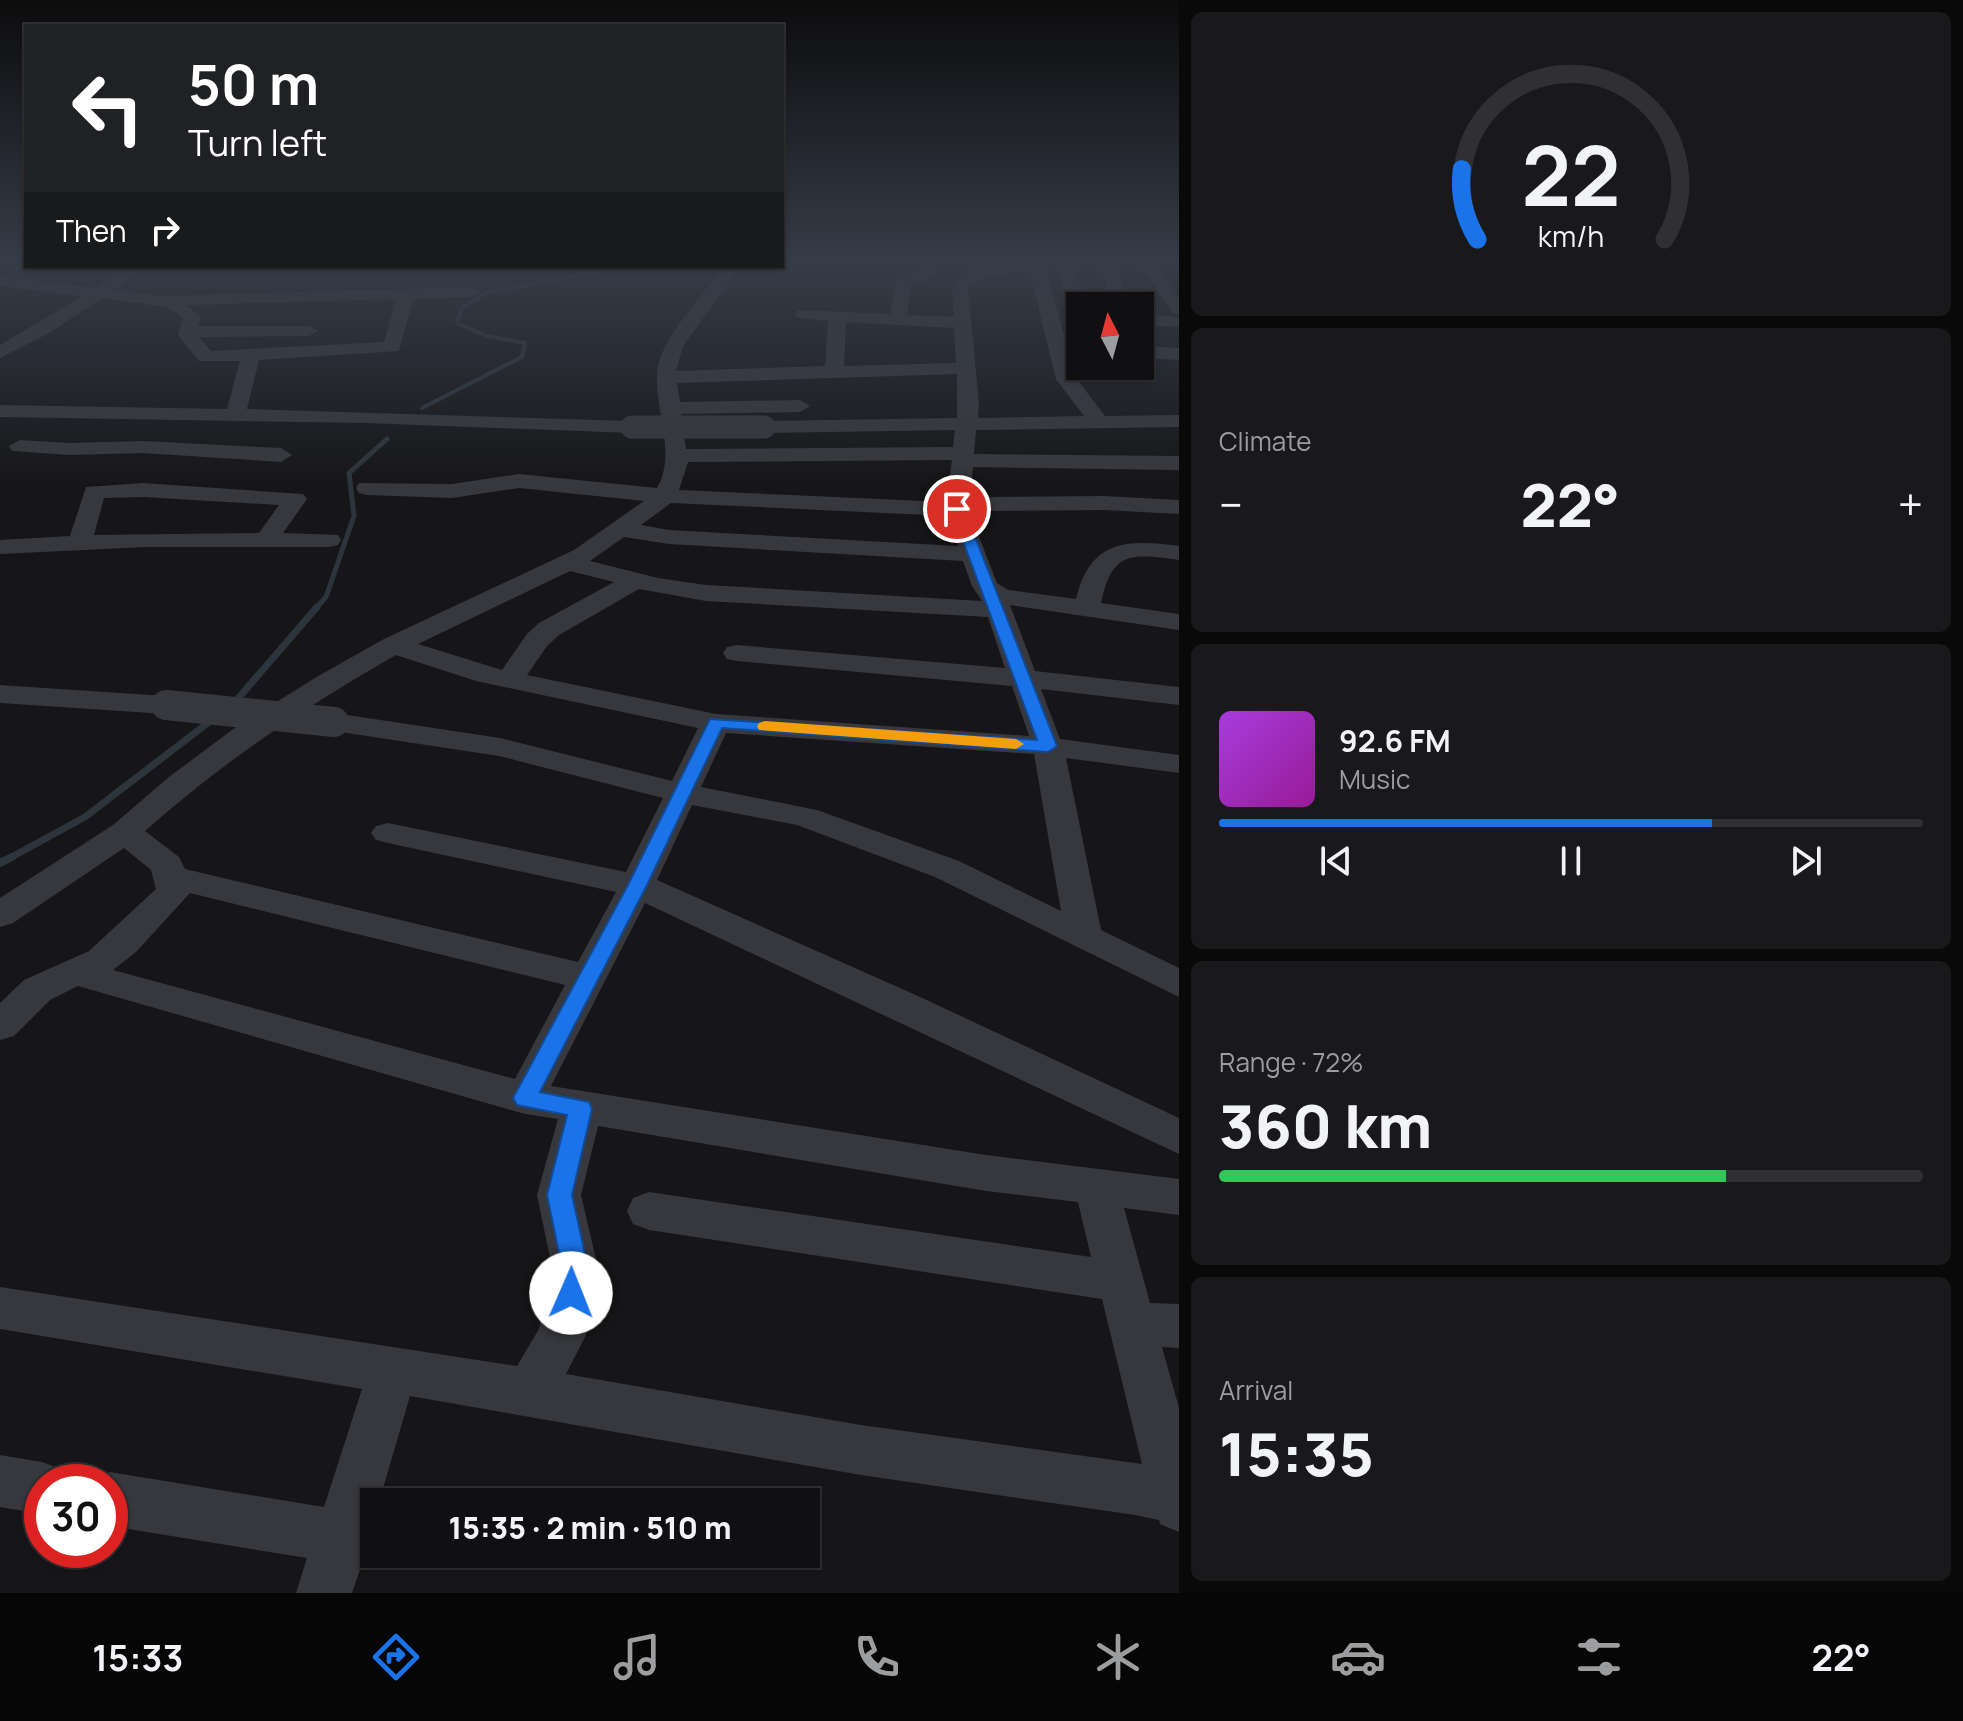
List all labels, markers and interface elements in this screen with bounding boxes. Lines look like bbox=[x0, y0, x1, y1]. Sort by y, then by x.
text: 50 m bbox=[188, 45, 319, 122]
icon: left bbox=[56, 56, 160, 160]
text: 22 bbox=[1521, 117, 1621, 231]
text: Turn left bbox=[188, 118, 327, 167]
icon: right bbox=[143, 208, 187, 252]
text: Then bbox=[56, 210, 127, 251]
text: km/h bbox=[1538, 217, 1604, 256]
north arrow bbox=[1066, 292, 1154, 380]
map controls bbox=[1066, 292, 1154, 380]
text: Climate bbox=[1219, 423, 1311, 459]
text: 22° bbox=[1520, 463, 1620, 545]
text: − bbox=[1219, 474, 1243, 534]
text: + bbox=[1898, 474, 1923, 534]
pin bbox=[923, 475, 991, 543]
icon: arrive bbox=[935, 487, 979, 531]
text: 92.6 FM bbox=[1339, 720, 1451, 761]
text: Music bbox=[1339, 761, 1410, 797]
icon: previous bbox=[1314, 839, 1358, 883]
icon: pause bbox=[1549, 839, 1593, 883]
icon: next bbox=[1784, 839, 1828, 883]
text: Range · 72% bbox=[1219, 1044, 1363, 1080]
text: 360 km bbox=[1219, 1084, 1432, 1166]
position arrow bbox=[529, 1251, 613, 1335]
text: Arrival bbox=[1219, 1372, 1293, 1408]
text: 15:35 bbox=[1219, 1412, 1374, 1494]
speed limit sign: 30 bbox=[24, 1464, 128, 1568]
text: 15:35 · 2 min · 510 m bbox=[449, 1507, 731, 1548]
icon: directions bbox=[368, 1629, 424, 1685]
icon: music bbox=[609, 1629, 665, 1685]
icon: phone bbox=[849, 1629, 905, 1685]
icon: climate bbox=[1090, 1629, 1146, 1685]
icon: car bbox=[1330, 1629, 1386, 1685]
icon: filters bbox=[1571, 1629, 1627, 1685]
text: 15:33 bbox=[92, 1633, 183, 1682]
text: 22° bbox=[1812, 1633, 1871, 1682]

